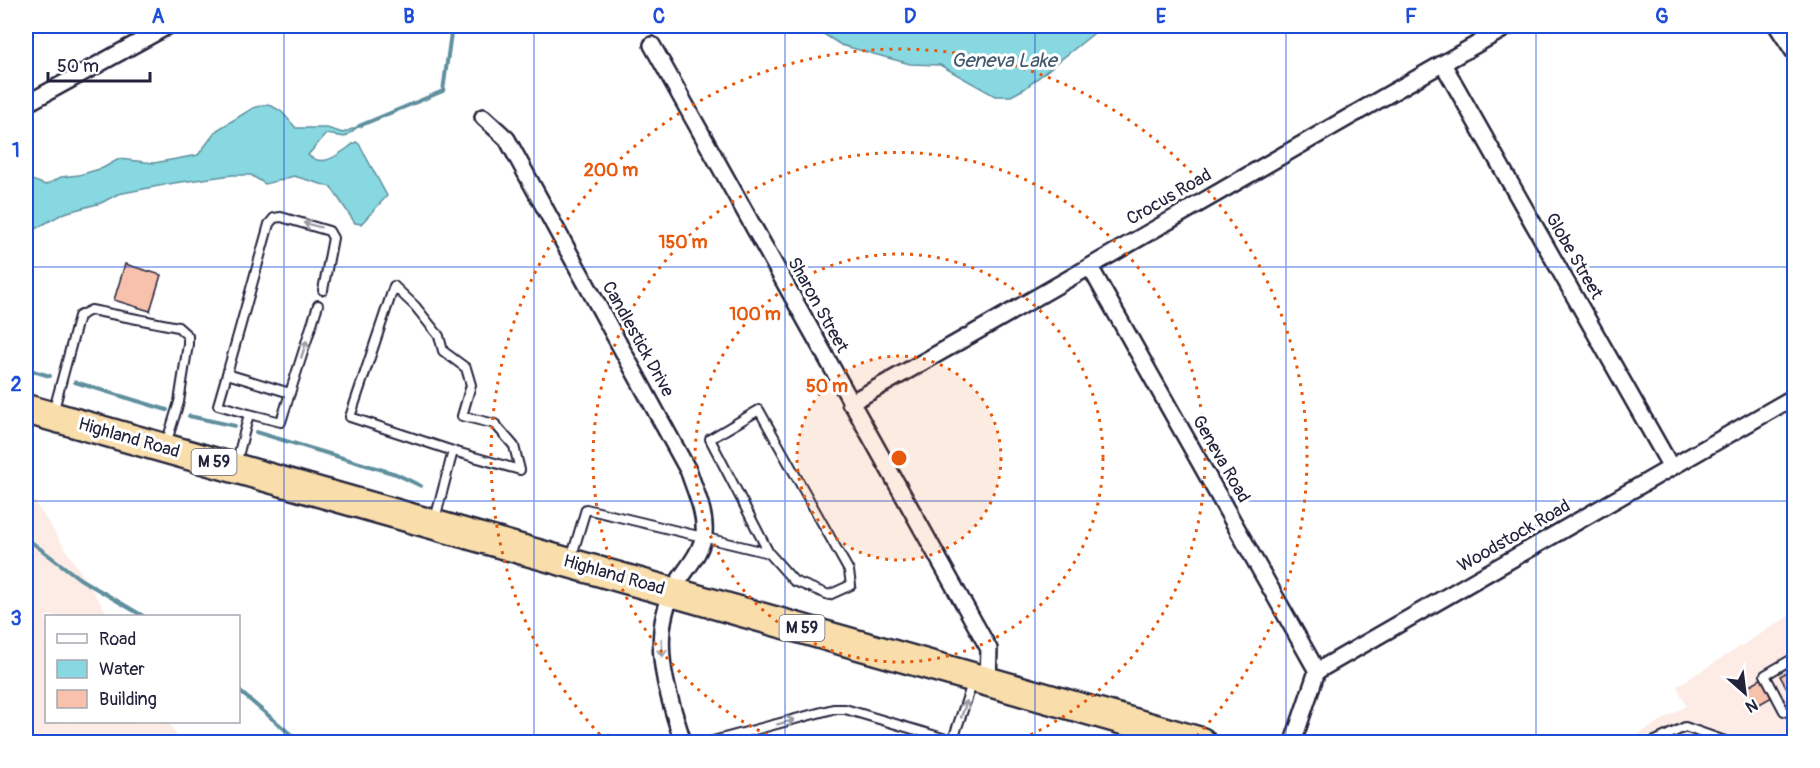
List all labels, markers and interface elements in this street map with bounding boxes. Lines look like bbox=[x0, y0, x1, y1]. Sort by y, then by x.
text: A bbox=[152, 4, 165, 29]
text: B bbox=[403, 4, 415, 29]
text: C bbox=[653, 4, 665, 29]
text: D bbox=[904, 4, 917, 29]
text: E bbox=[1156, 4, 1167, 29]
text: F bbox=[1405, 4, 1417, 29]
text: G bbox=[1655, 4, 1669, 29]
scale bar bbox=[48, 45, 150, 83]
water label: Geneva Lake bbox=[951, 48, 1059, 73]
text: 50 m bbox=[57, 55, 99, 78]
text: 1 bbox=[12, 138, 20, 163]
text: 200 m bbox=[584, 159, 638, 182]
street label: Crocus Road bbox=[1122, 163, 1216, 231]
street label: Globe Street bbox=[1540, 209, 1608, 304]
one-way arrow bbox=[303, 219, 322, 230]
text: 150 m bbox=[659, 231, 708, 254]
street label: Sharon Street bbox=[782, 253, 854, 357]
street label: Candlestick Drive bbox=[597, 277, 679, 401]
text: 100 m bbox=[729, 303, 781, 326]
one-way arrow bbox=[299, 340, 310, 359]
text: 2 bbox=[10, 372, 22, 397]
text: 50 m bbox=[806, 375, 848, 398]
street label: Geneva Road bbox=[1187, 411, 1255, 507]
street label: Highland Road bbox=[76, 413, 182, 463]
centre of rings bbox=[889, 448, 909, 468]
road number: M 59 bbox=[192, 449, 236, 475]
street label: Woodstock Road bbox=[1454, 494, 1574, 578]
street label: Highland Road bbox=[561, 550, 667, 600]
text: 3 bbox=[10, 606, 22, 631]
legend bbox=[45, 615, 240, 723]
road number: M 59 bbox=[780, 615, 824, 641]
text: Road bbox=[99, 628, 136, 651]
one-way arrow bbox=[657, 638, 668, 658]
text: Water bbox=[99, 658, 145, 681]
north arrow bbox=[1715, 663, 1775, 723]
text: Building bbox=[99, 688, 157, 711]
text: N bbox=[1742, 694, 1761, 717]
one-way arrow bbox=[959, 700, 970, 719]
one-way arrow bbox=[776, 715, 795, 727]

